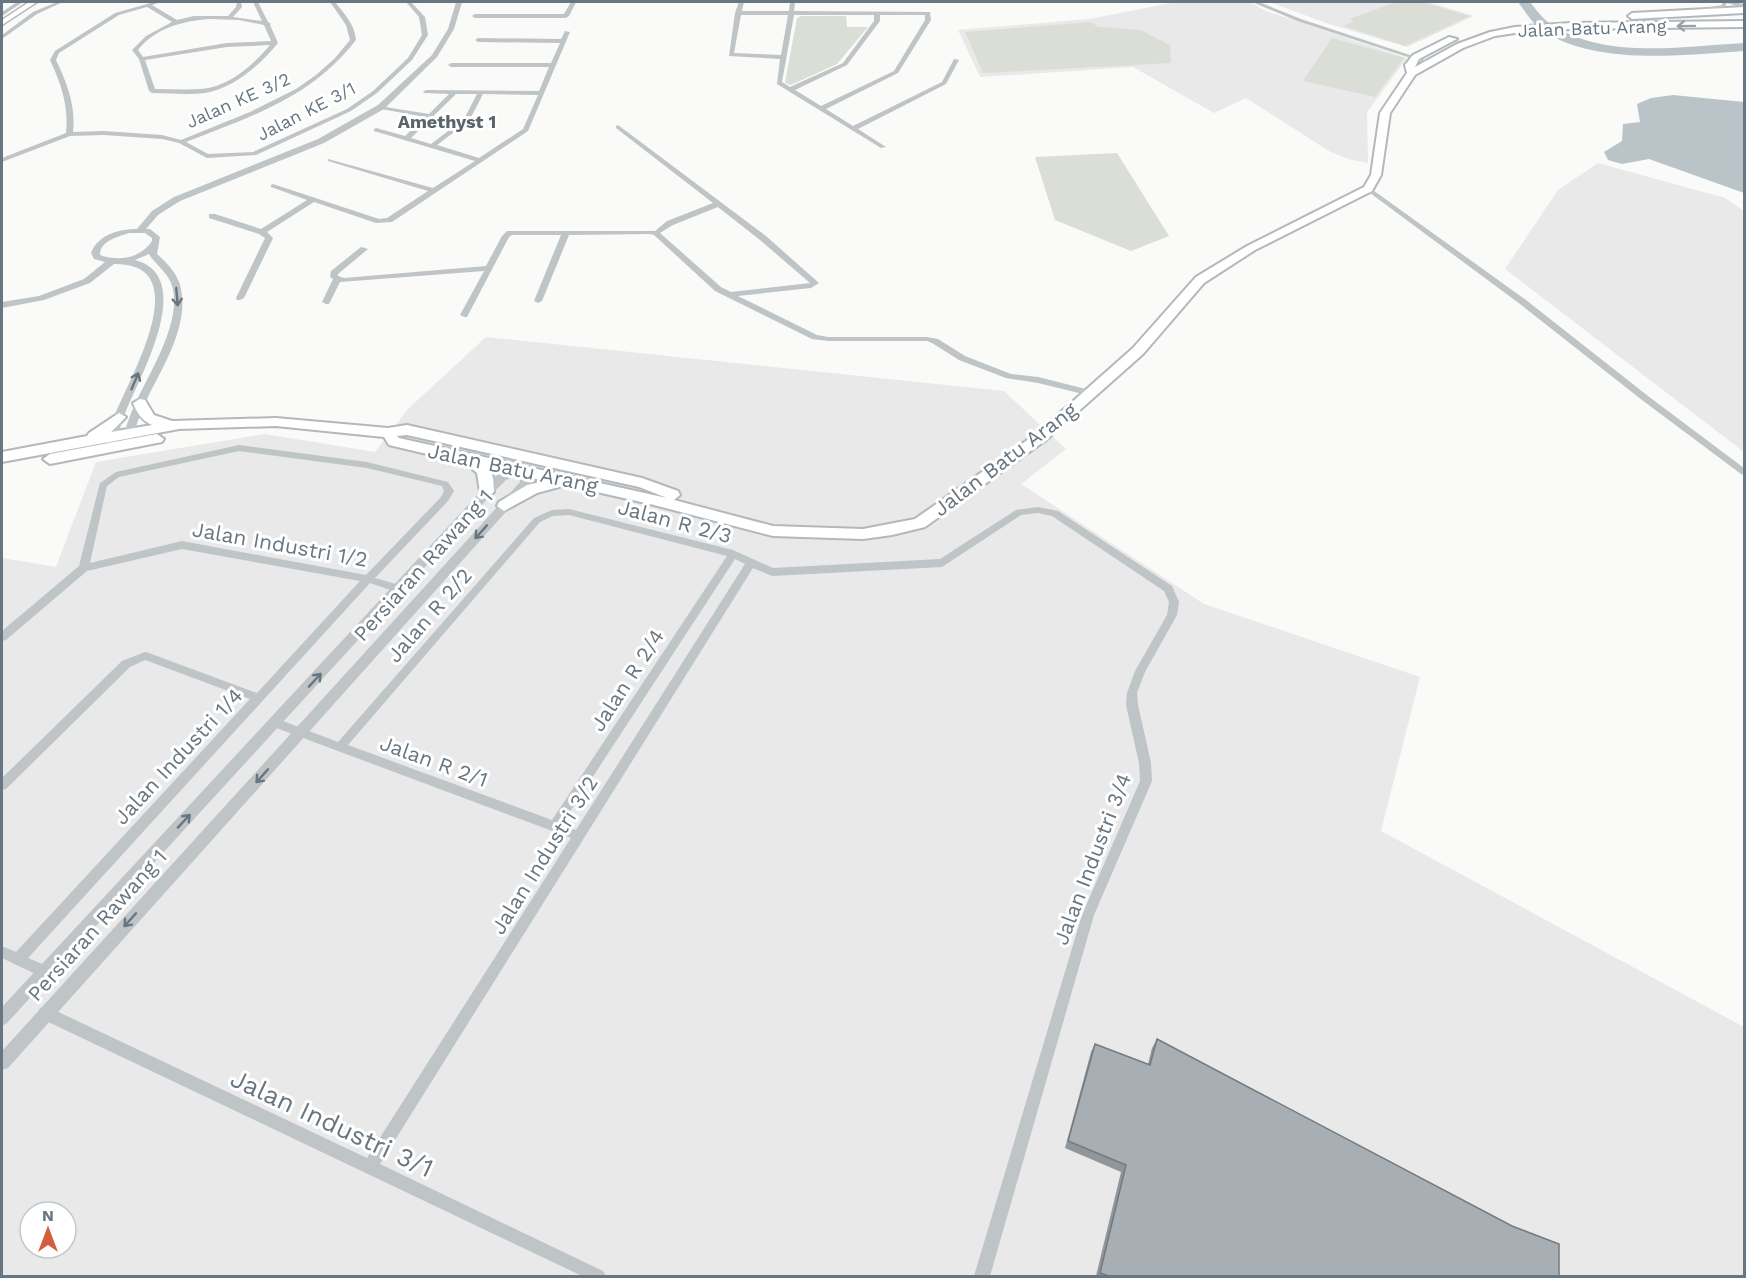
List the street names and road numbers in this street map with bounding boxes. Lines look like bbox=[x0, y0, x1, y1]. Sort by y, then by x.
street label: Jalan Batu Arang bbox=[1517, 15, 1667, 41]
street label: Jalan KE 3/2 bbox=[183, 68, 293, 132]
street label: Jalan KE 3/1 bbox=[253, 77, 359, 145]
street label: Jalan Batu Arang bbox=[928, 396, 1082, 521]
street label: Jalan Batu Arang bbox=[426, 438, 601, 498]
street label: Persiaran Rawang 1 bbox=[348, 484, 498, 646]
street label: Jalan R 2/3 bbox=[615, 494, 735, 548]
street label: Jalan Industri 1/2 bbox=[190, 516, 370, 572]
street label: Jalan R 2/2 bbox=[381, 563, 477, 667]
street label: Jalan R 2/4 bbox=[585, 624, 669, 736]
street label: Jalan Industri 1/4 bbox=[108, 683, 248, 829]
street label: Jalan R 2/1 bbox=[377, 730, 491, 792]
street label: Jalan Industri 3/4 bbox=[1048, 770, 1136, 948]
street label: Jalan Industri 3/2 bbox=[485, 771, 603, 939]
street label: Persiaran Rawang 1 bbox=[22, 844, 172, 1006]
street label: Jalan Industri 3/1 bbox=[226, 1063, 438, 1183]

